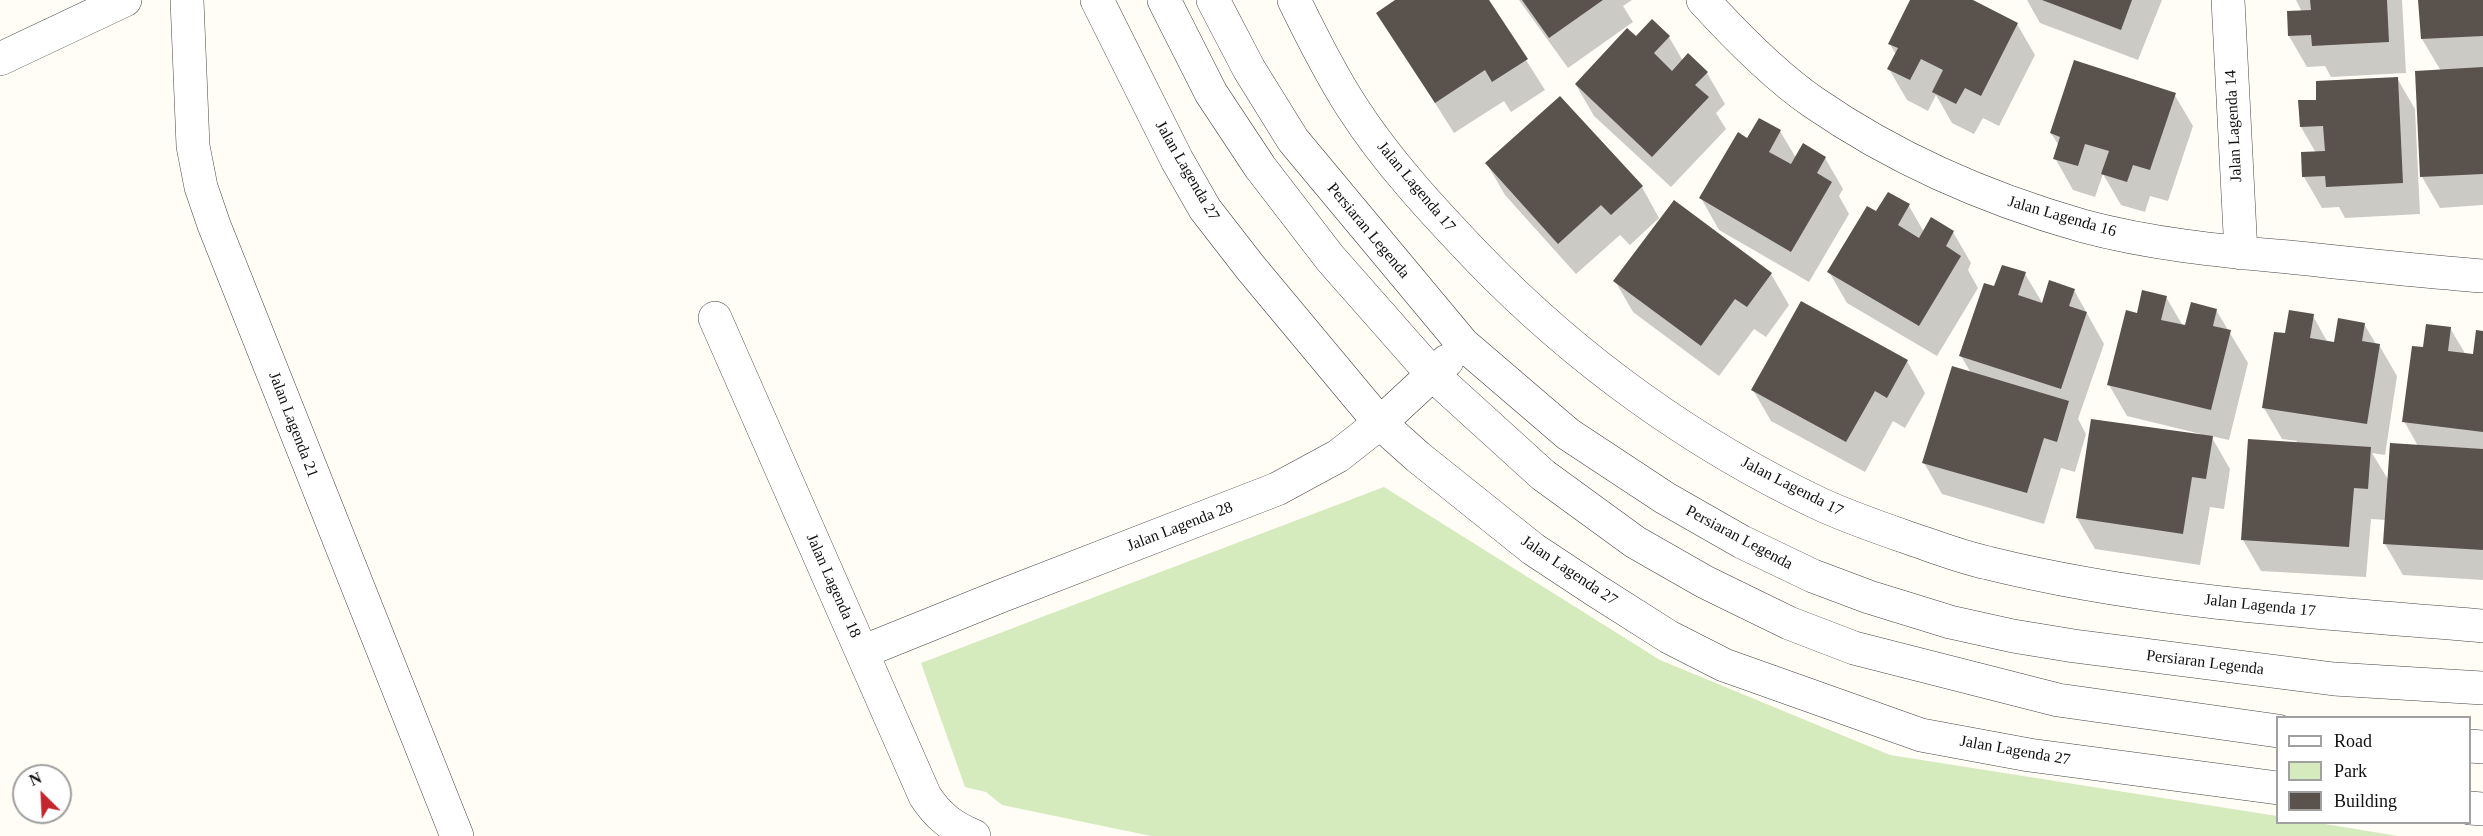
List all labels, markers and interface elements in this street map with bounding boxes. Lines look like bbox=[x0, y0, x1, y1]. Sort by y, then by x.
street label: Jalan Lagenda 14 bbox=[2221, 70, 2247, 182]
street label: Jalan Lagenda 27 bbox=[1151, 118, 1223, 224]
street label: Jalan Lagenda 17 bbox=[1373, 138, 1459, 236]
street label: Persiaran Legenda bbox=[1323, 179, 1413, 283]
street label: Jalan Lagenda 16 bbox=[2006, 192, 2118, 242]
street label: Jalan Lagenda 21 bbox=[264, 369, 322, 481]
street label: Jalan Lagenda 17 bbox=[1738, 453, 1846, 521]
street label: Jalan Lagenda 28 bbox=[1124, 498, 1236, 556]
street label: Persiaran Legenda bbox=[1682, 502, 1796, 574]
street label: Jalan Lagenda 18 bbox=[801, 531, 865, 641]
street label: Jalan Lagenda 27 bbox=[1517, 532, 1621, 610]
street label: Jalan Lagenda 17 bbox=[2203, 591, 2317, 621]
street label: Persiaran Legenda bbox=[2145, 646, 2265, 680]
legend bbox=[2276, 716, 2471, 824]
text: Road bbox=[2334, 731, 2372, 751]
street label: Jalan Lagenda 27 bbox=[1958, 732, 2072, 770]
text: Park bbox=[2334, 761, 2367, 781]
north arrow bbox=[12, 764, 72, 824]
text: N bbox=[27, 769, 44, 789]
text: Building bbox=[2334, 791, 2397, 811]

